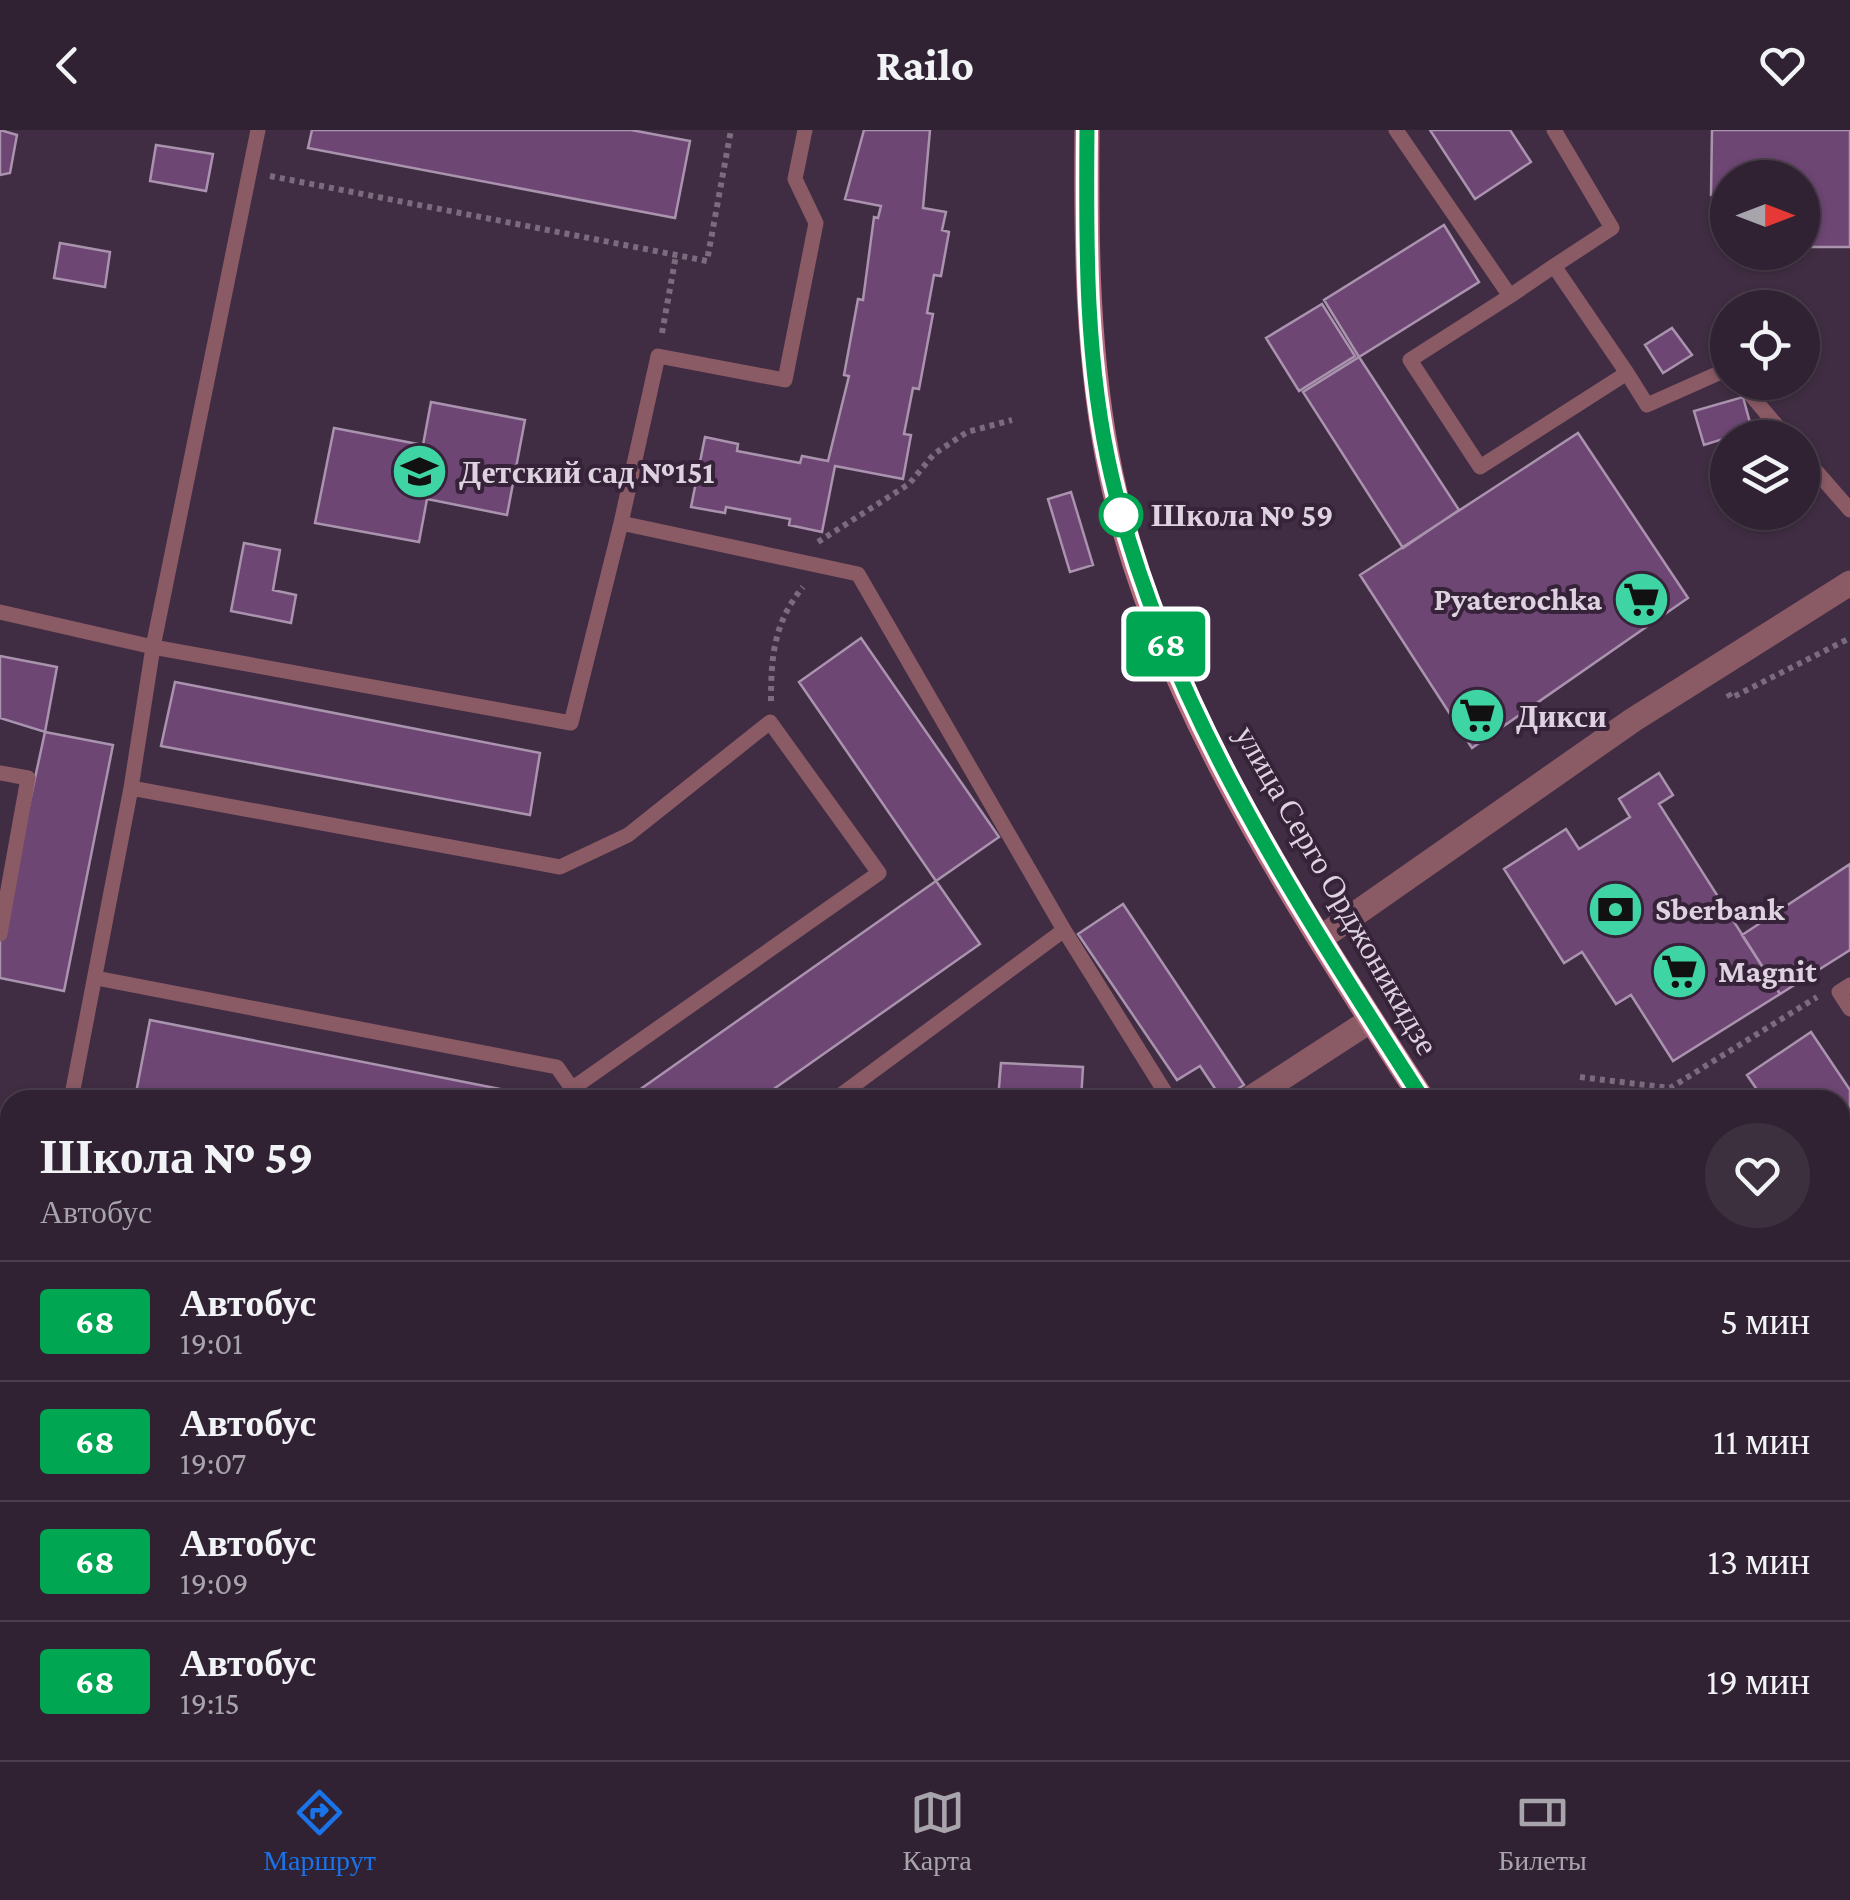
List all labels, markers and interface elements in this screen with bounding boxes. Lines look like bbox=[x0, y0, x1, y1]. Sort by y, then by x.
icon: back bbox=[40, 38, 95, 93]
icon: heart bbox=[1755, 38, 1810, 93]
text: Railo bbox=[876, 40, 974, 90]
north arrow bbox=[1710, 160, 1820, 270]
map controls bbox=[1710, 160, 1820, 530]
button: locate bbox=[1710, 290, 1820, 400]
button: layers bbox=[1710, 420, 1820, 530]
school or university icon: Детский сад №151 bbox=[390, 442, 450, 502]
place label: Детский сад №151 bbox=[459, 454, 714, 490]
marker: Школа № 59 bbox=[1100, 494, 1142, 536]
place label: Школа № 59 bbox=[1151, 497, 1333, 533]
supermarket icon: Pyaterochka bbox=[1611, 569, 1671, 629]
place label: Pyaterochka bbox=[1433, 581, 1602, 617]
line badge: 68 bbox=[1121, 612, 1211, 676]
text: 68 bbox=[1146, 625, 1186, 664]
supermarket icon: Дикси bbox=[1447, 686, 1507, 746]
place label: Дикси bbox=[1516, 698, 1607, 734]
street label: улица Серго Орджоникидзе bbox=[1228, 719, 1446, 1061]
bank icon: Sberbank bbox=[1586, 879, 1646, 939]
place label: Sberbank bbox=[1655, 891, 1785, 927]
supermarket icon: Magnit bbox=[1649, 941, 1709, 1001]
place label: Magnit bbox=[1718, 953, 1817, 989]
button: heart bbox=[1705, 1123, 1810, 1228]
text: Школа № 59 bbox=[40, 1130, 314, 1183]
text: Автобус bbox=[40, 1194, 152, 1230]
text: Автобус bbox=[180, 1282, 316, 1324]
text: 5 мин bbox=[1720, 1300, 1810, 1342]
text: 68 bbox=[75, 1302, 115, 1341]
text: 19:01 bbox=[180, 1325, 243, 1361]
text: Автобус bbox=[180, 1402, 316, 1444]
text: 11 мин bbox=[1713, 1420, 1810, 1462]
text: 68 bbox=[75, 1422, 115, 1461]
text: 19:07 bbox=[180, 1445, 246, 1481]
text: Автобус bbox=[180, 1522, 316, 1564]
text: 13 мин bbox=[1708, 1540, 1810, 1582]
text: 68 bbox=[75, 1542, 115, 1581]
text: 19:09 bbox=[180, 1565, 249, 1601]
text: Автобус bbox=[180, 1642, 316, 1684]
text: 19 мин bbox=[1706, 1660, 1810, 1702]
text: 68 bbox=[75, 1662, 115, 1701]
text: 19:15 bbox=[180, 1685, 240, 1721]
tab: Маршрут bbox=[263, 1785, 376, 1877]
tab: Карта bbox=[902, 1785, 972, 1877]
tab: Билеты bbox=[1498, 1785, 1587, 1877]

